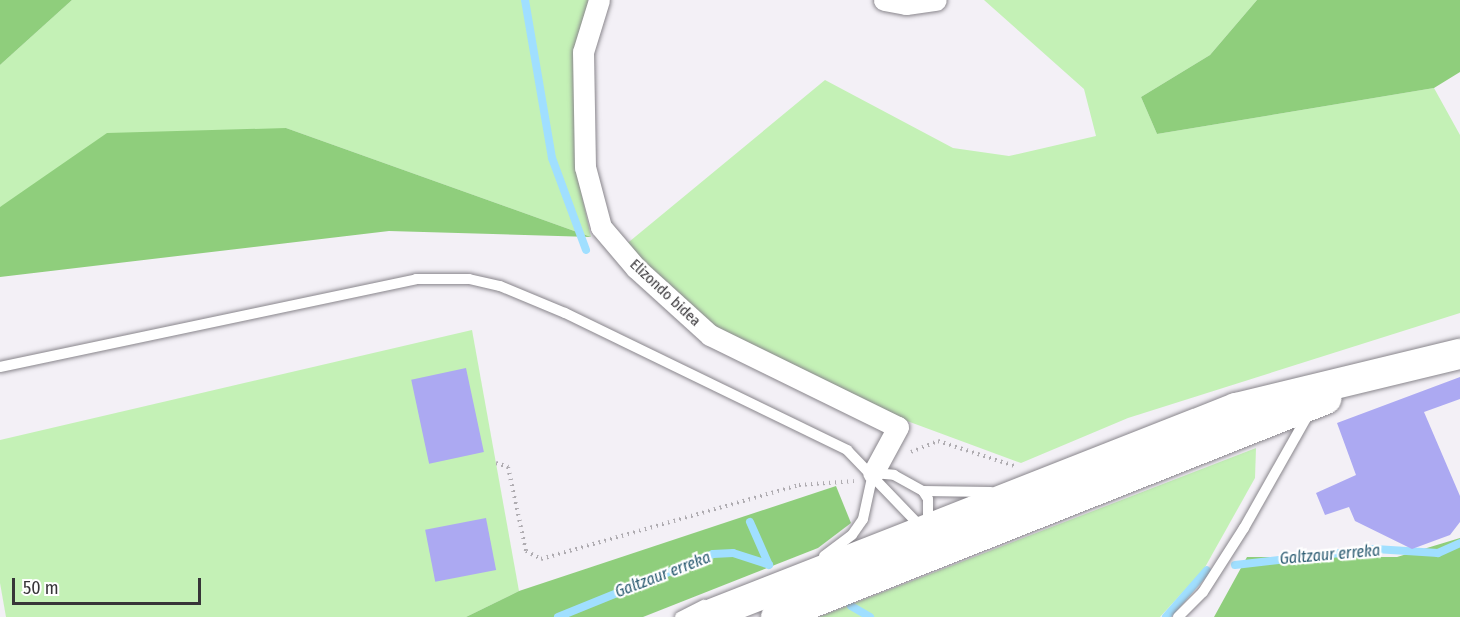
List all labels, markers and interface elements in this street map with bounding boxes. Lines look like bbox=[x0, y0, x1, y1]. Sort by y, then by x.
street label: Elizondo bidea bbox=[626, 256, 704, 330]
water label: Galtzaur erreka bbox=[1279, 541, 1381, 569]
water label: Galtzaur erreka bbox=[613, 548, 713, 602]
scale bar bbox=[15, 566, 204, 604]
text: 50 m bbox=[23, 577, 59, 599]

